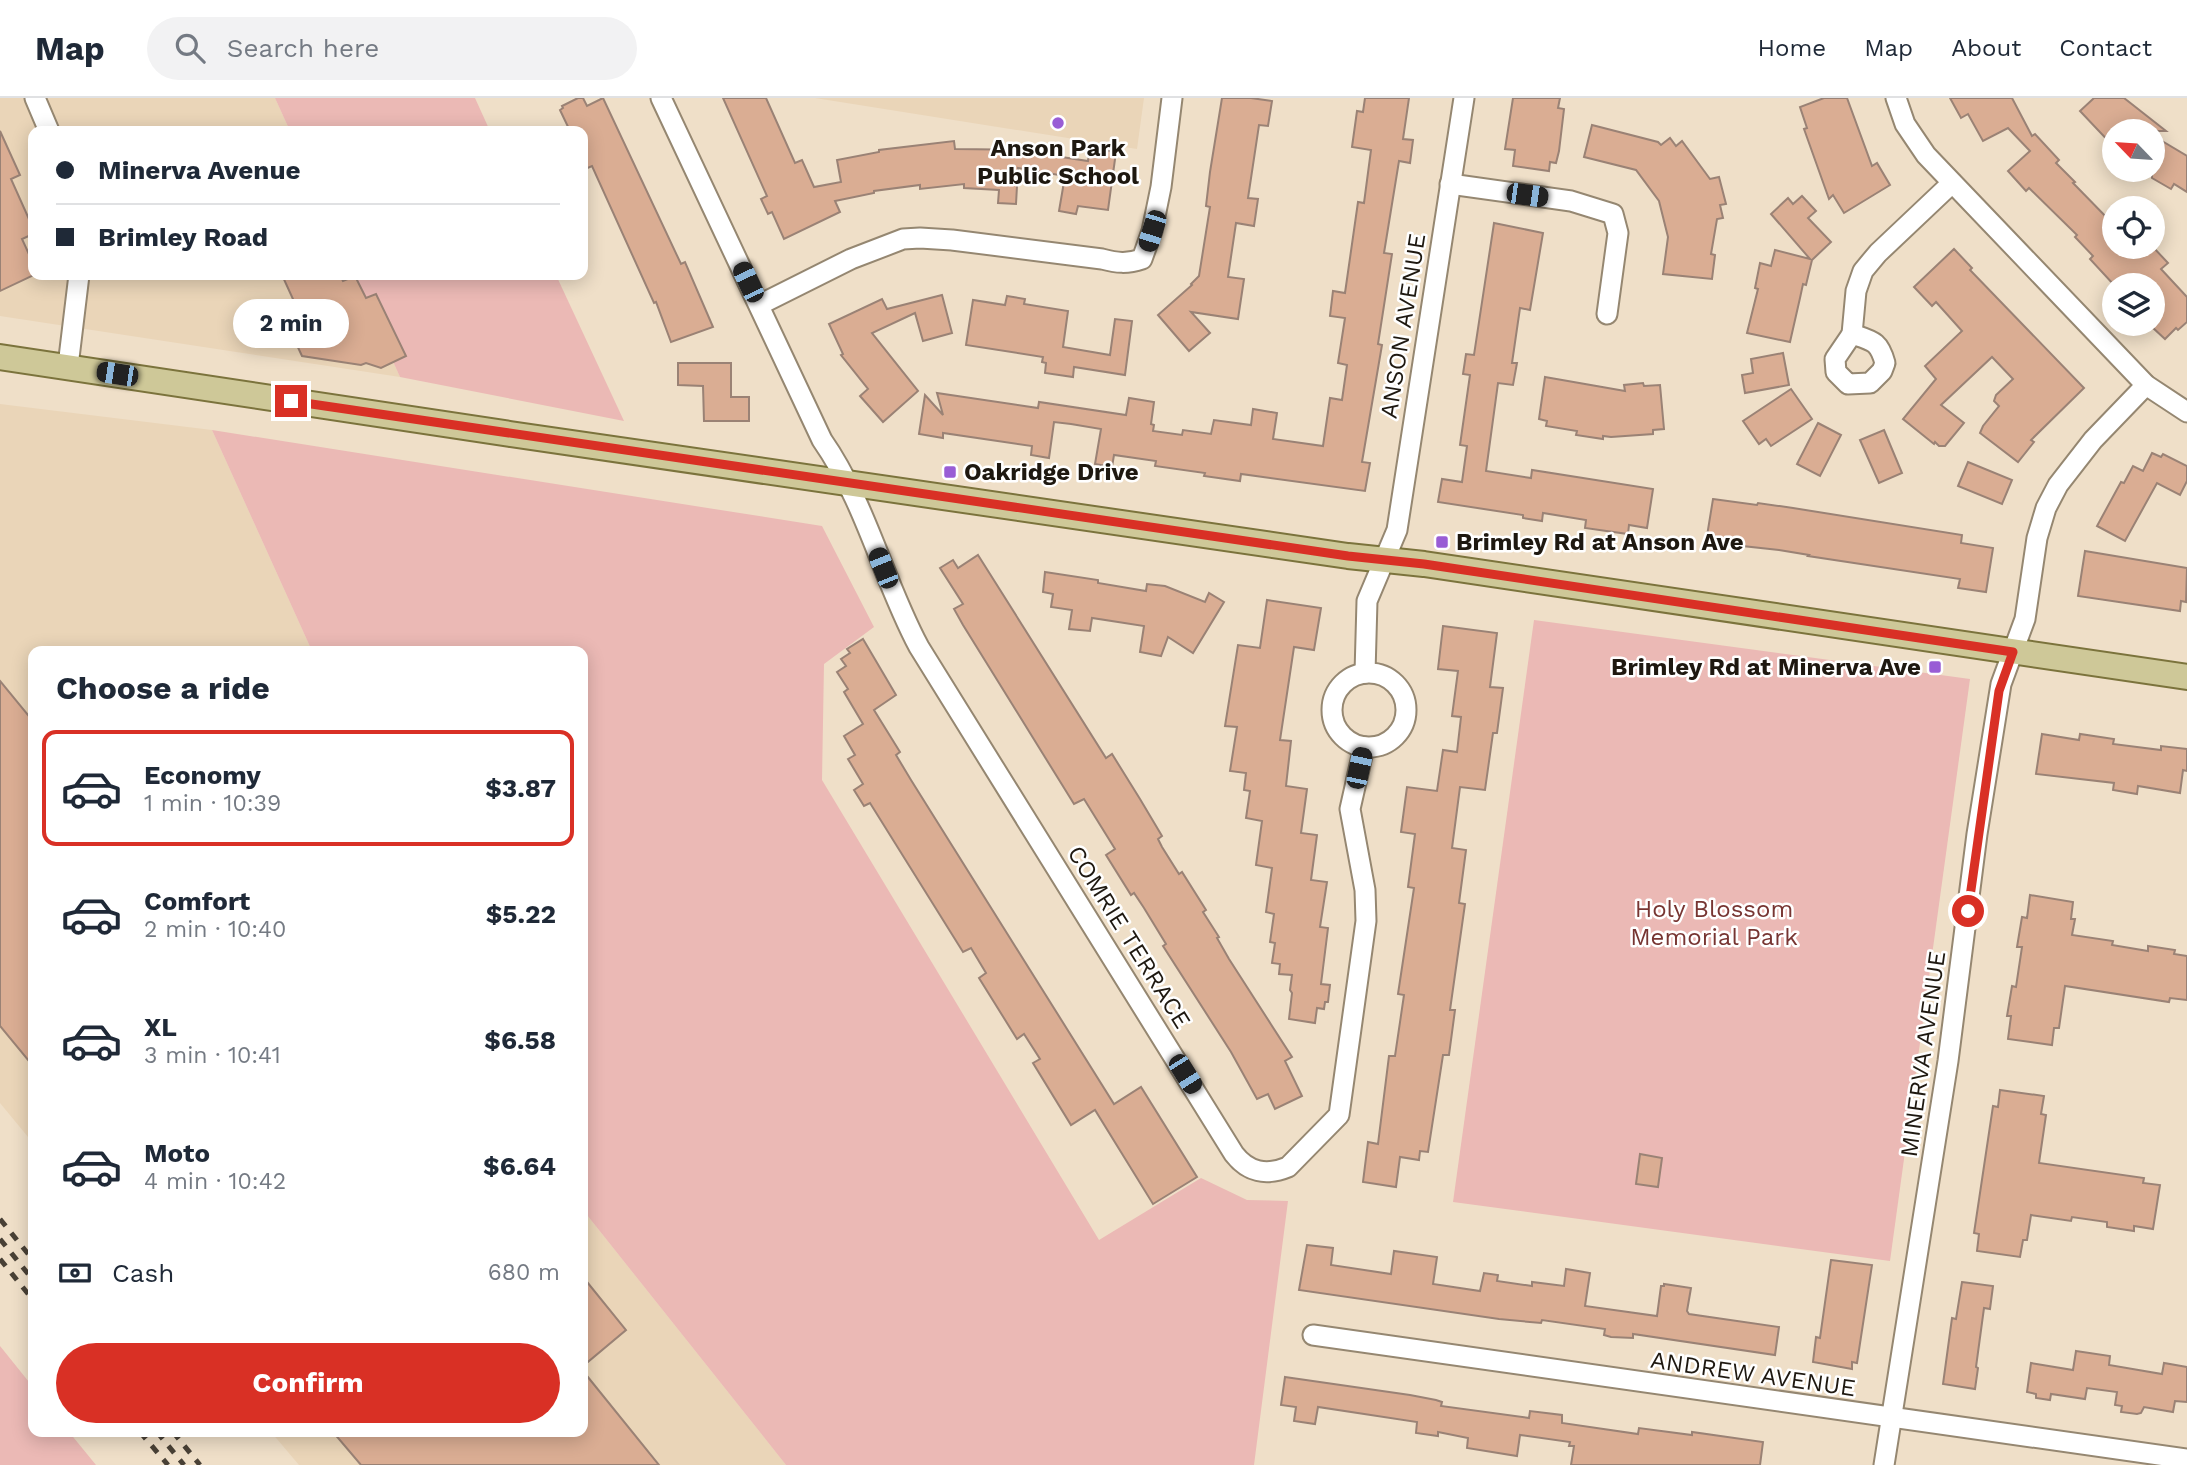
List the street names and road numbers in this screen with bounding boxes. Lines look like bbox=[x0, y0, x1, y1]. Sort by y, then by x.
street label: ANSON AVENUE bbox=[1375, 232, 1431, 420]
street label: COMRIE TERRACE bbox=[1062, 841, 1196, 1033]
street label: MINERVA AVENUE bbox=[1895, 949, 1951, 1159]
street label: ANDREW AVENUE bbox=[1649, 1346, 1857, 1402]

